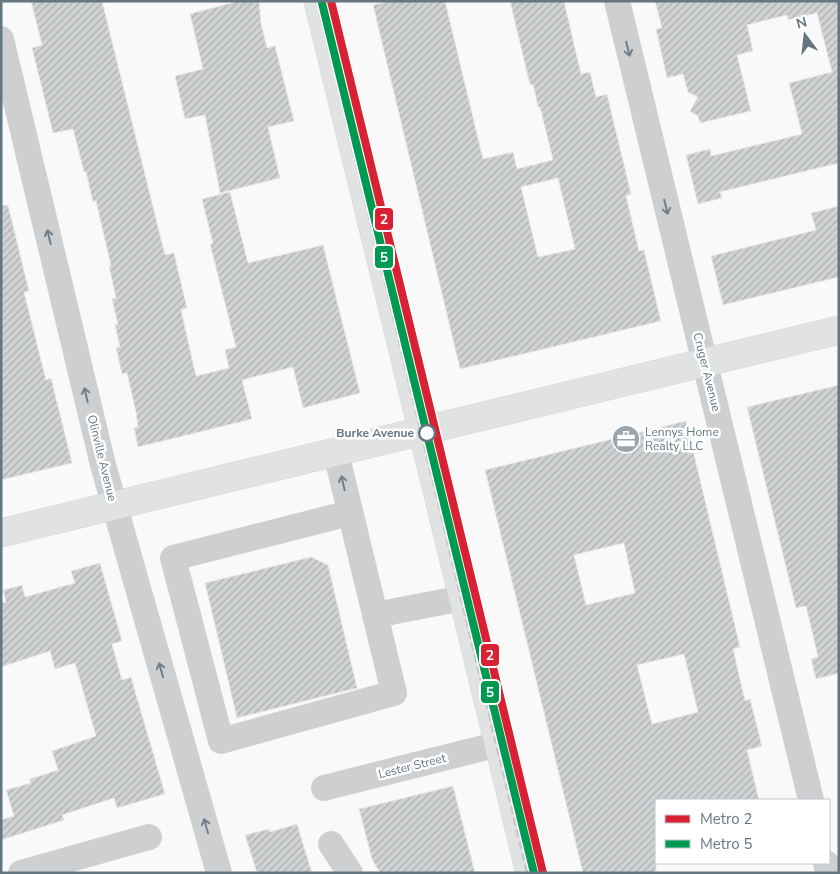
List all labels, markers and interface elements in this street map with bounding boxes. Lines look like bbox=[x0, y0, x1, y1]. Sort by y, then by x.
north arrow bbox=[780, 10, 830, 60]
text: N bbox=[794, 12, 809, 33]
one-way arrow bbox=[624, 40, 633, 56]
one-way arrow bbox=[662, 198, 671, 214]
line badge: 2 bbox=[374, 207, 394, 231]
text: 2 bbox=[380, 210, 388, 229]
one-way arrow bbox=[44, 229, 53, 245]
line badge: 5 bbox=[374, 245, 394, 269]
text: 5 bbox=[380, 248, 388, 267]
street label: Cruger Avenue bbox=[689, 331, 725, 413]
one-way arrow bbox=[81, 387, 90, 403]
street label: Olinville Avenue bbox=[84, 413, 120, 503]
marker: Burke Avenue bbox=[418, 424, 436, 442]
office icon: Lennys Home Realty LLC bbox=[611, 424, 641, 454]
place label: Lennys Home Realty LLC bbox=[645, 424, 719, 454]
place label: Burke Avenue bbox=[336, 425, 414, 441]
one-way arrow bbox=[338, 475, 347, 491]
line badge: 2 bbox=[480, 643, 500, 667]
text: 2 bbox=[486, 646, 494, 665]
one-way arrow bbox=[156, 662, 166, 678]
line badge: 5 bbox=[480, 680, 500, 704]
text: 5 bbox=[486, 683, 494, 702]
street label: Lester Street bbox=[376, 750, 448, 782]
legend bbox=[655, 799, 830, 864]
text: Metro 2 bbox=[700, 809, 753, 829]
one-way arrow bbox=[200, 818, 210, 834]
text: Metro 5 bbox=[700, 834, 753, 854]

